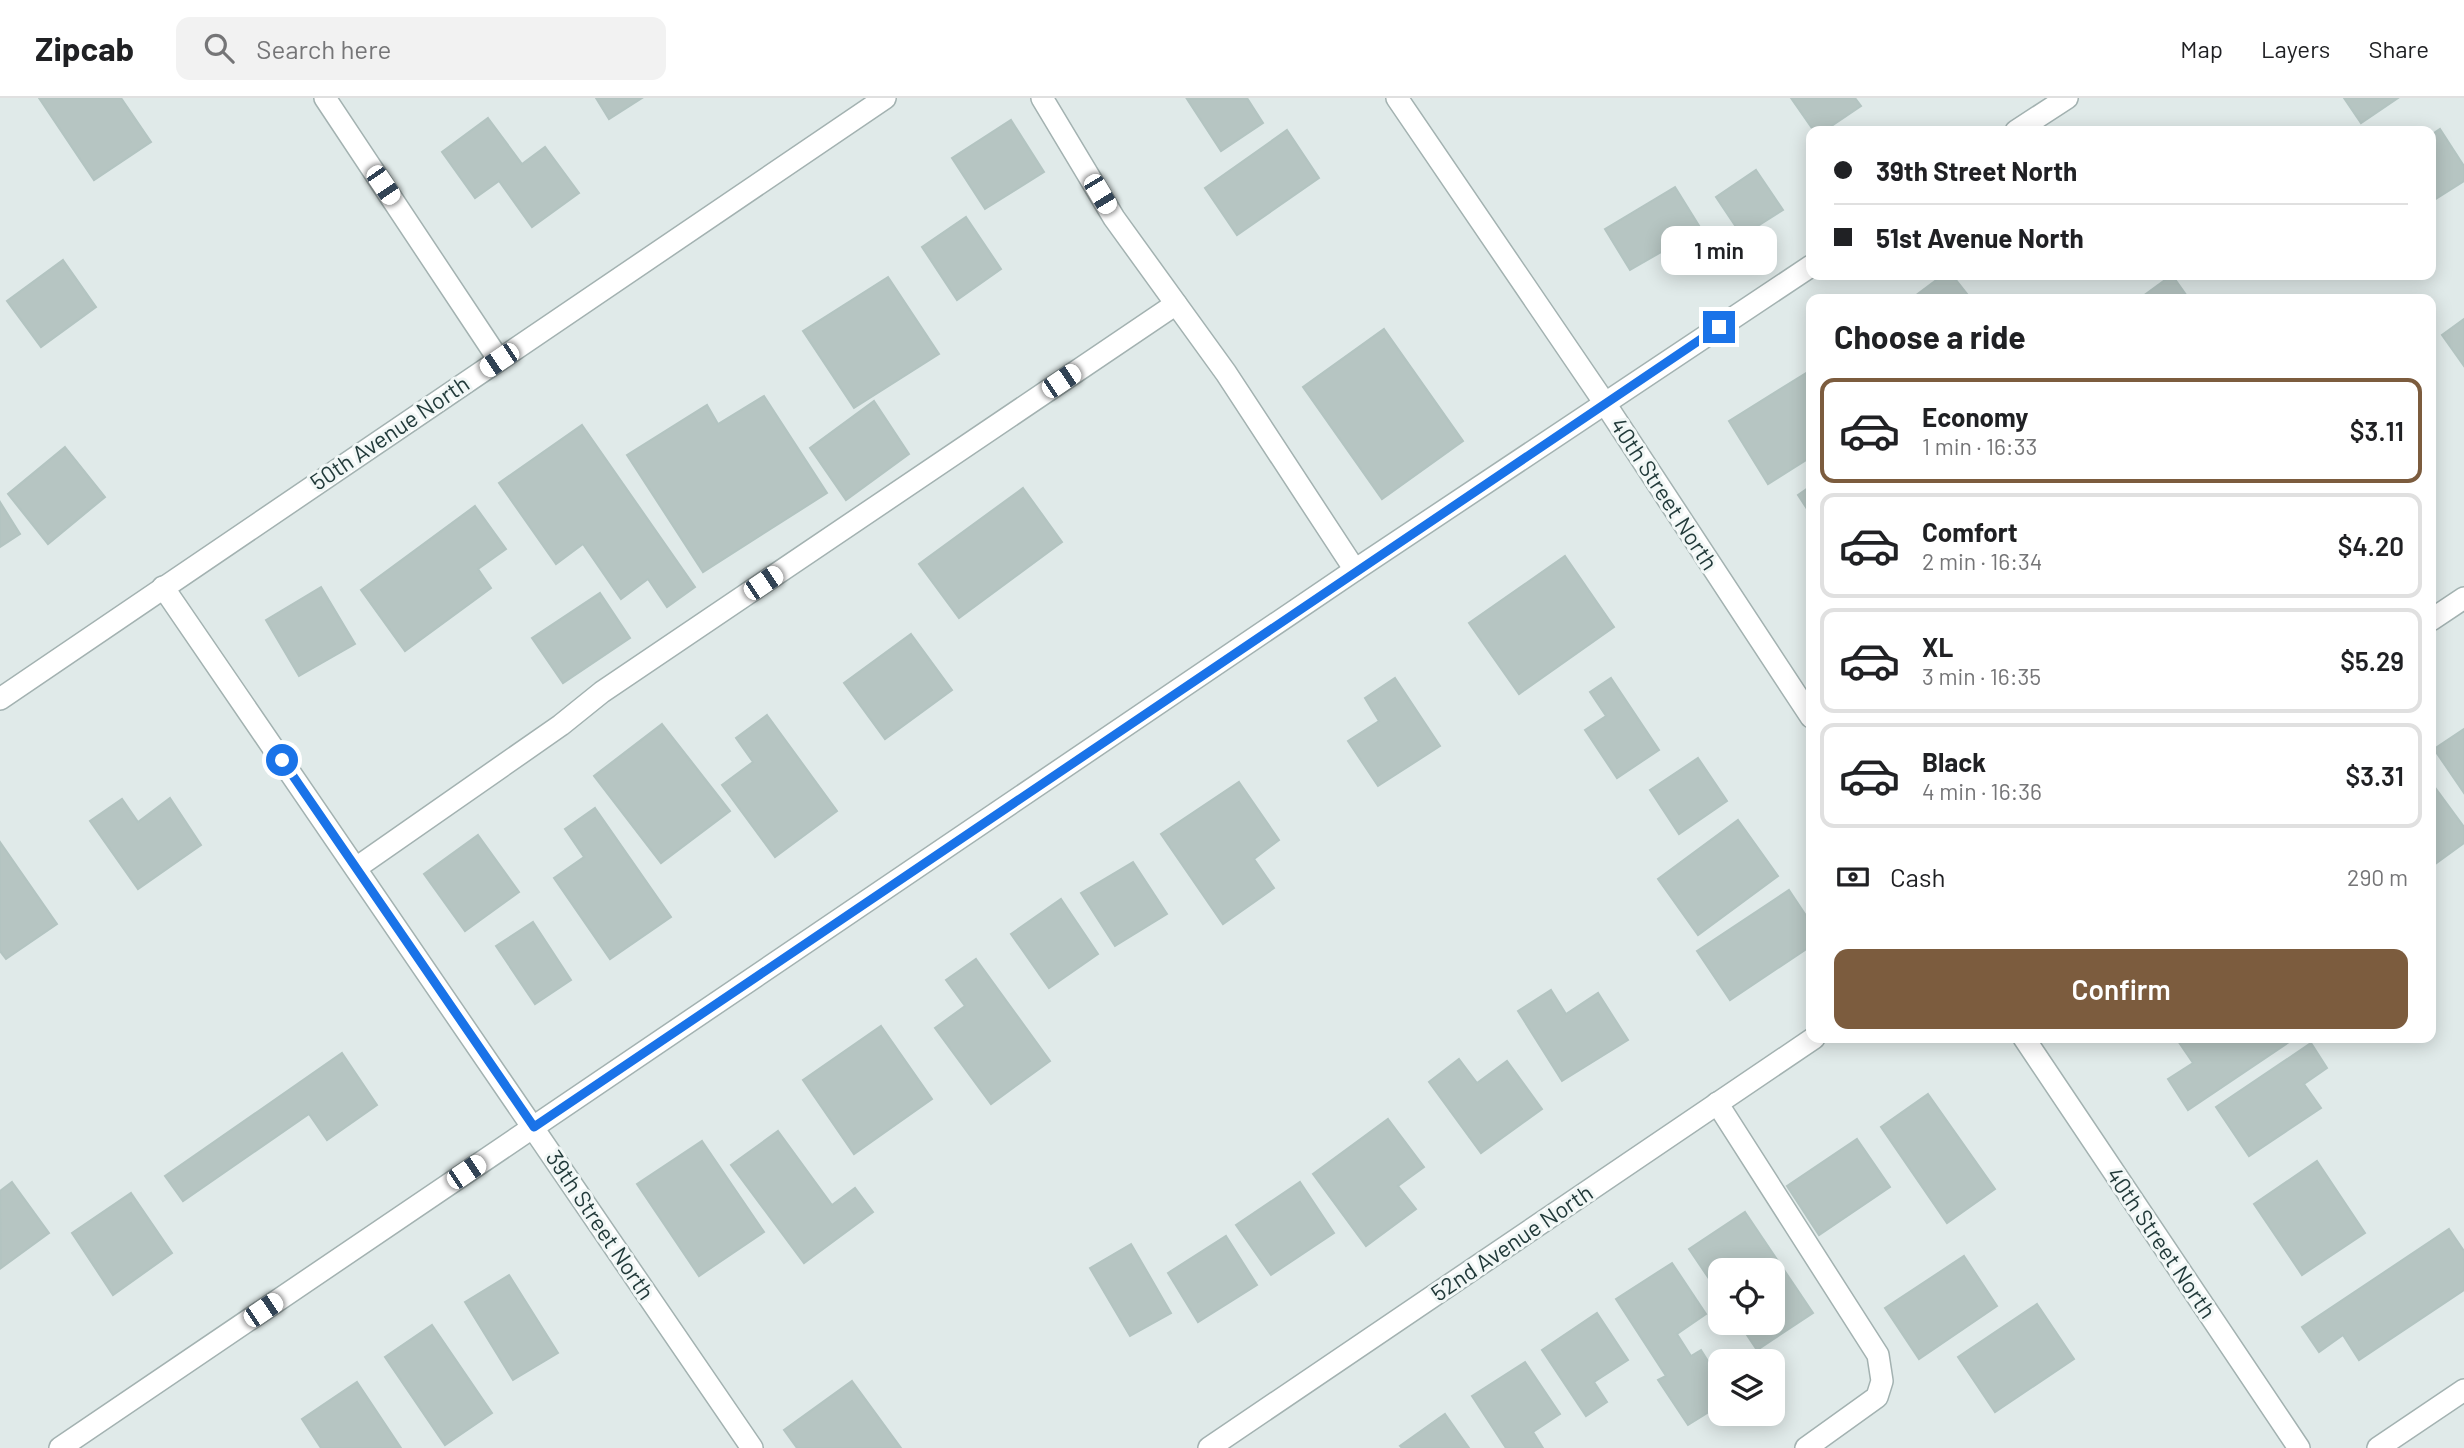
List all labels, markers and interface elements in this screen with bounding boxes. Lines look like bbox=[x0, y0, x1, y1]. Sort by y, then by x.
search box bbox=[176, 17, 666, 80]
text: Zipcab bbox=[35, 28, 134, 68]
icon: search bbox=[200, 29, 238, 67]
text: Search here bbox=[256, 33, 391, 64]
text: Map bbox=[2180, 34, 2223, 63]
text: Layers bbox=[2261, 34, 2330, 63]
text: Share bbox=[2368, 34, 2429, 63]
text: 39th Street North bbox=[1876, 155, 2077, 186]
car bbox=[363, 162, 404, 208]
car bbox=[1081, 171, 1120, 217]
text: 51st Avenue North bbox=[1876, 222, 2084, 253]
callout: 1 min bbox=[1661, 226, 1777, 274]
text: 1 min bbox=[1694, 236, 1744, 264]
route end bbox=[1703, 311, 1735, 343]
text: Choose a ride bbox=[1834, 317, 2026, 355]
car bbox=[476, 340, 523, 380]
car bbox=[1038, 361, 1085, 401]
street label: 50th Avenue North bbox=[305, 369, 474, 496]
icon: car bbox=[1838, 399, 1901, 462]
text: Economy bbox=[1922, 401, 2028, 432]
street label: 40th Street North bbox=[1605, 412, 1725, 575]
text: $3.11 bbox=[2350, 415, 2404, 446]
text: 1 min · 16:33 bbox=[1922, 432, 2037, 460]
icon: car bbox=[1838, 514, 1901, 577]
text: Comfort bbox=[1922, 516, 2018, 547]
text: $4.20 bbox=[2338, 530, 2404, 561]
text: 2 min · 16:34 bbox=[1922, 547, 2042, 575]
car bbox=[740, 563, 787, 603]
icon: car bbox=[1838, 629, 1901, 692]
text: XL bbox=[1922, 631, 1953, 662]
text: $5.29 bbox=[2340, 645, 2404, 676]
text: 3 min · 16:35 bbox=[1922, 662, 2041, 690]
route start bbox=[266, 744, 298, 776]
icon: car bbox=[1838, 744, 1901, 807]
text: Black bbox=[1922, 746, 1986, 777]
text: $3.31 bbox=[2345, 760, 2404, 791]
text: 4 min · 16:36 bbox=[1922, 777, 2042, 805]
icon: cash bbox=[1834, 858, 1872, 896]
text: Cash bbox=[1890, 861, 1945, 892]
text: 290 m bbox=[2347, 863, 2408, 891]
button: Confirm bbox=[1834, 949, 2408, 1029]
street label: 39th Street North bbox=[541, 1144, 661, 1304]
car bbox=[443, 1152, 490, 1192]
street label: 40th Street North bbox=[2101, 1162, 2223, 1323]
street label: 52nd Avenue North bbox=[1425, 1178, 1598, 1307]
map controls bbox=[1708, 1258, 1785, 1426]
button: locate bbox=[1708, 1258, 1785, 1335]
car bbox=[240, 1290, 287, 1330]
button: layers bbox=[1708, 1349, 1785, 1426]

